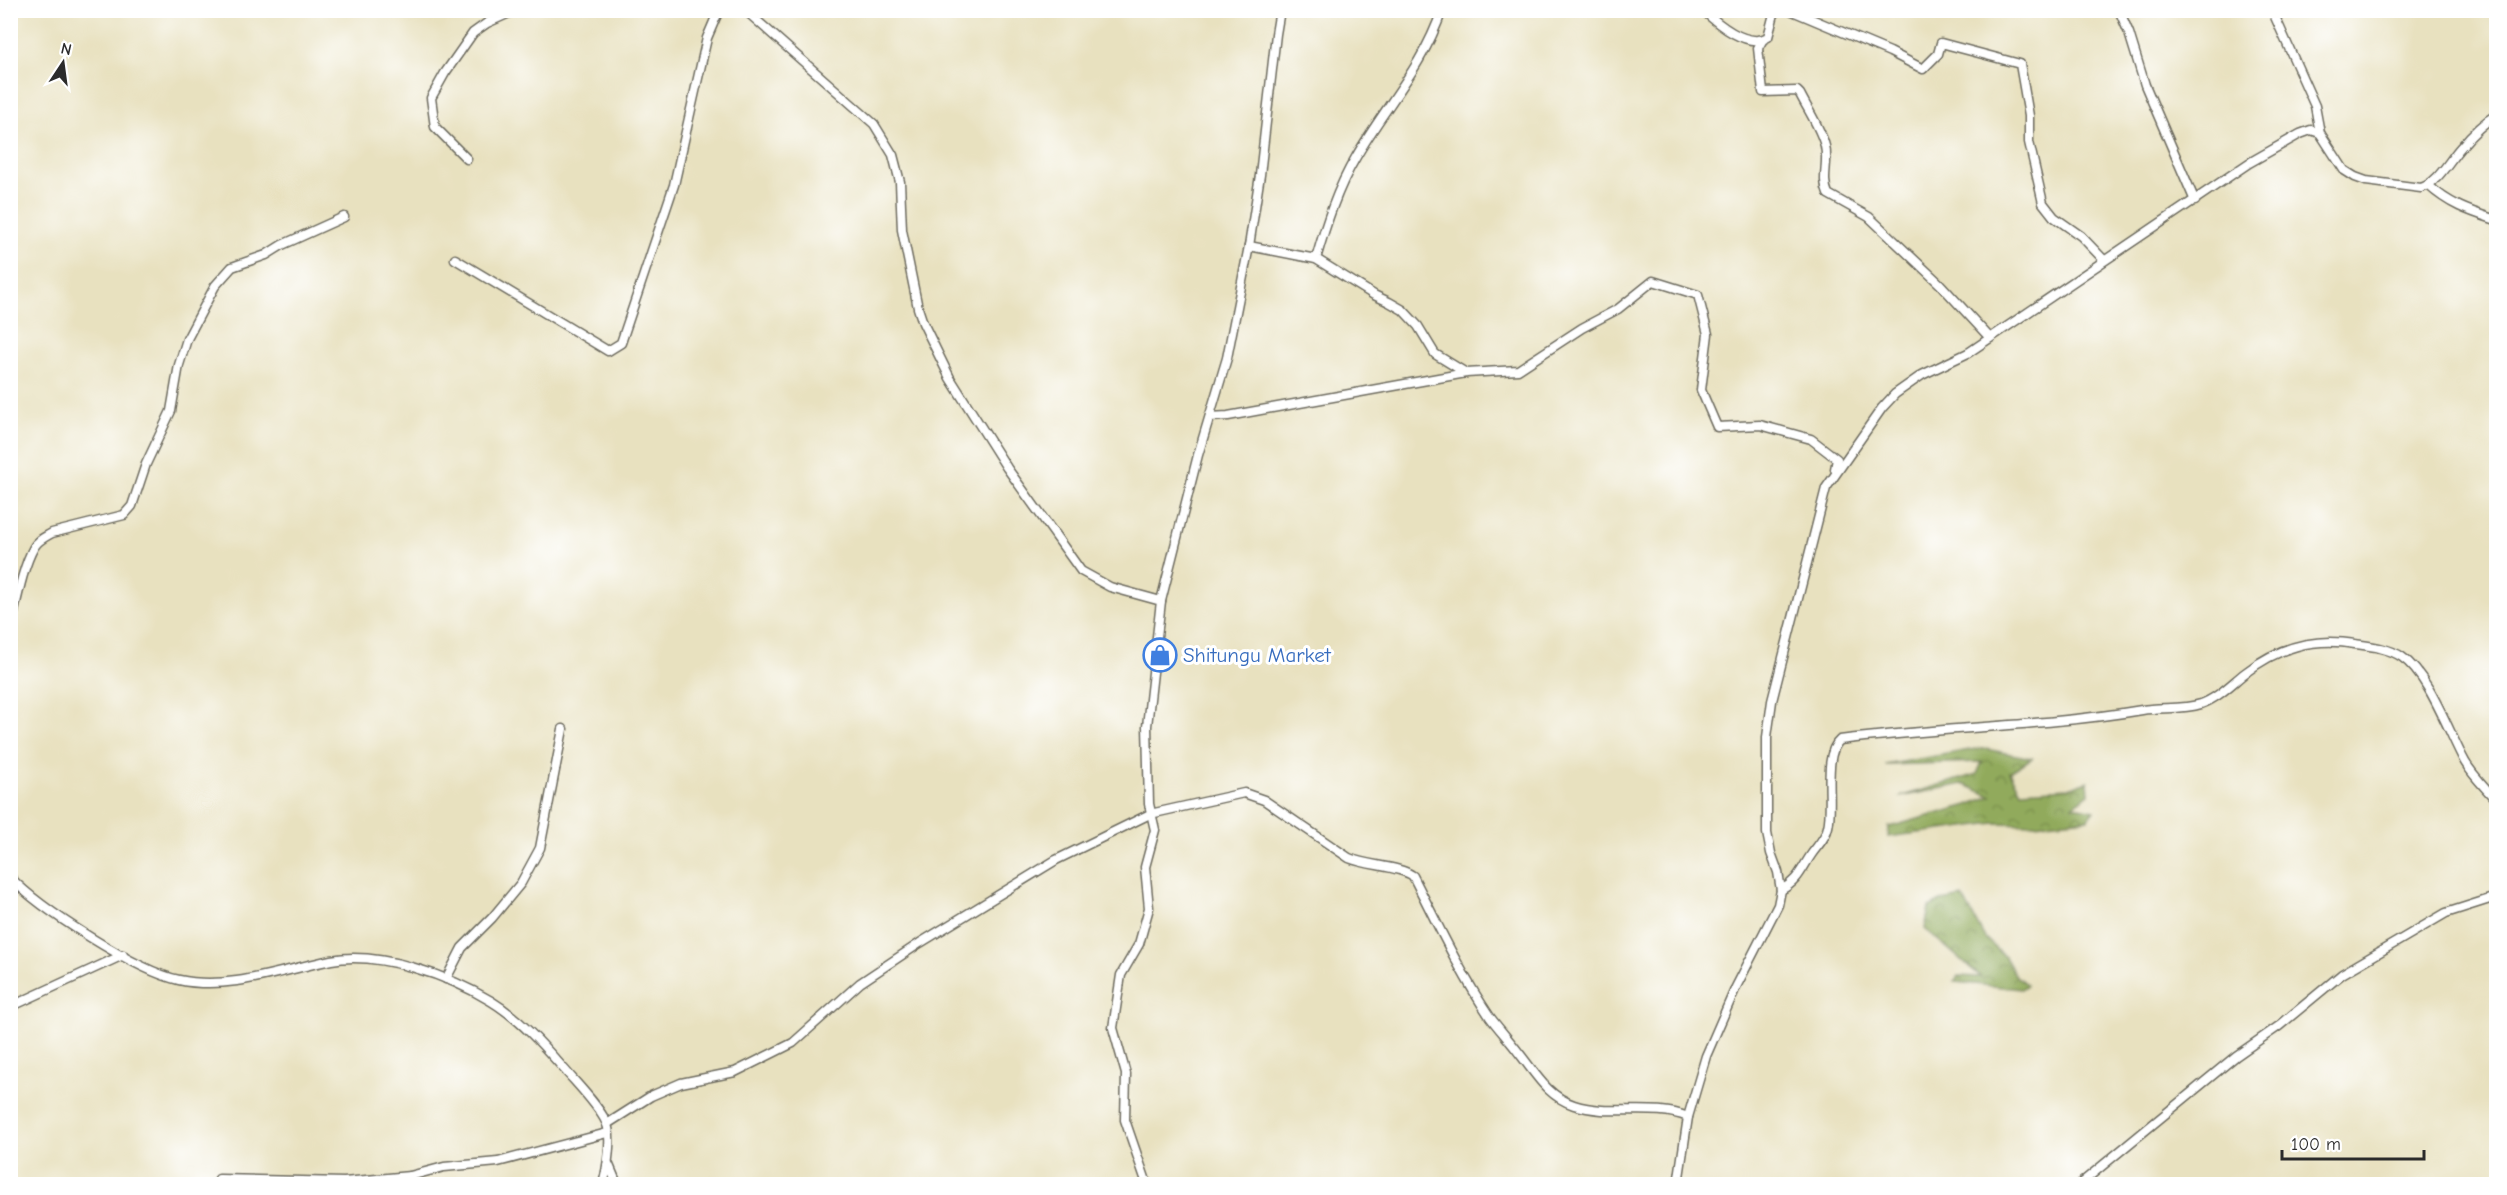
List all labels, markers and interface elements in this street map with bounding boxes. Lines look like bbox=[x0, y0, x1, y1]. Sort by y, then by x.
north arrow bbox=[33, 33, 93, 93]
text: N bbox=[59, 39, 73, 59]
shop icon: Shitungu Market bbox=[1142, 637, 1178, 673]
place label: Shitungu Market bbox=[1183, 643, 1332, 667]
scale bar bbox=[2282, 1123, 2424, 1161]
text: 100 m bbox=[2291, 1134, 2341, 1155]

